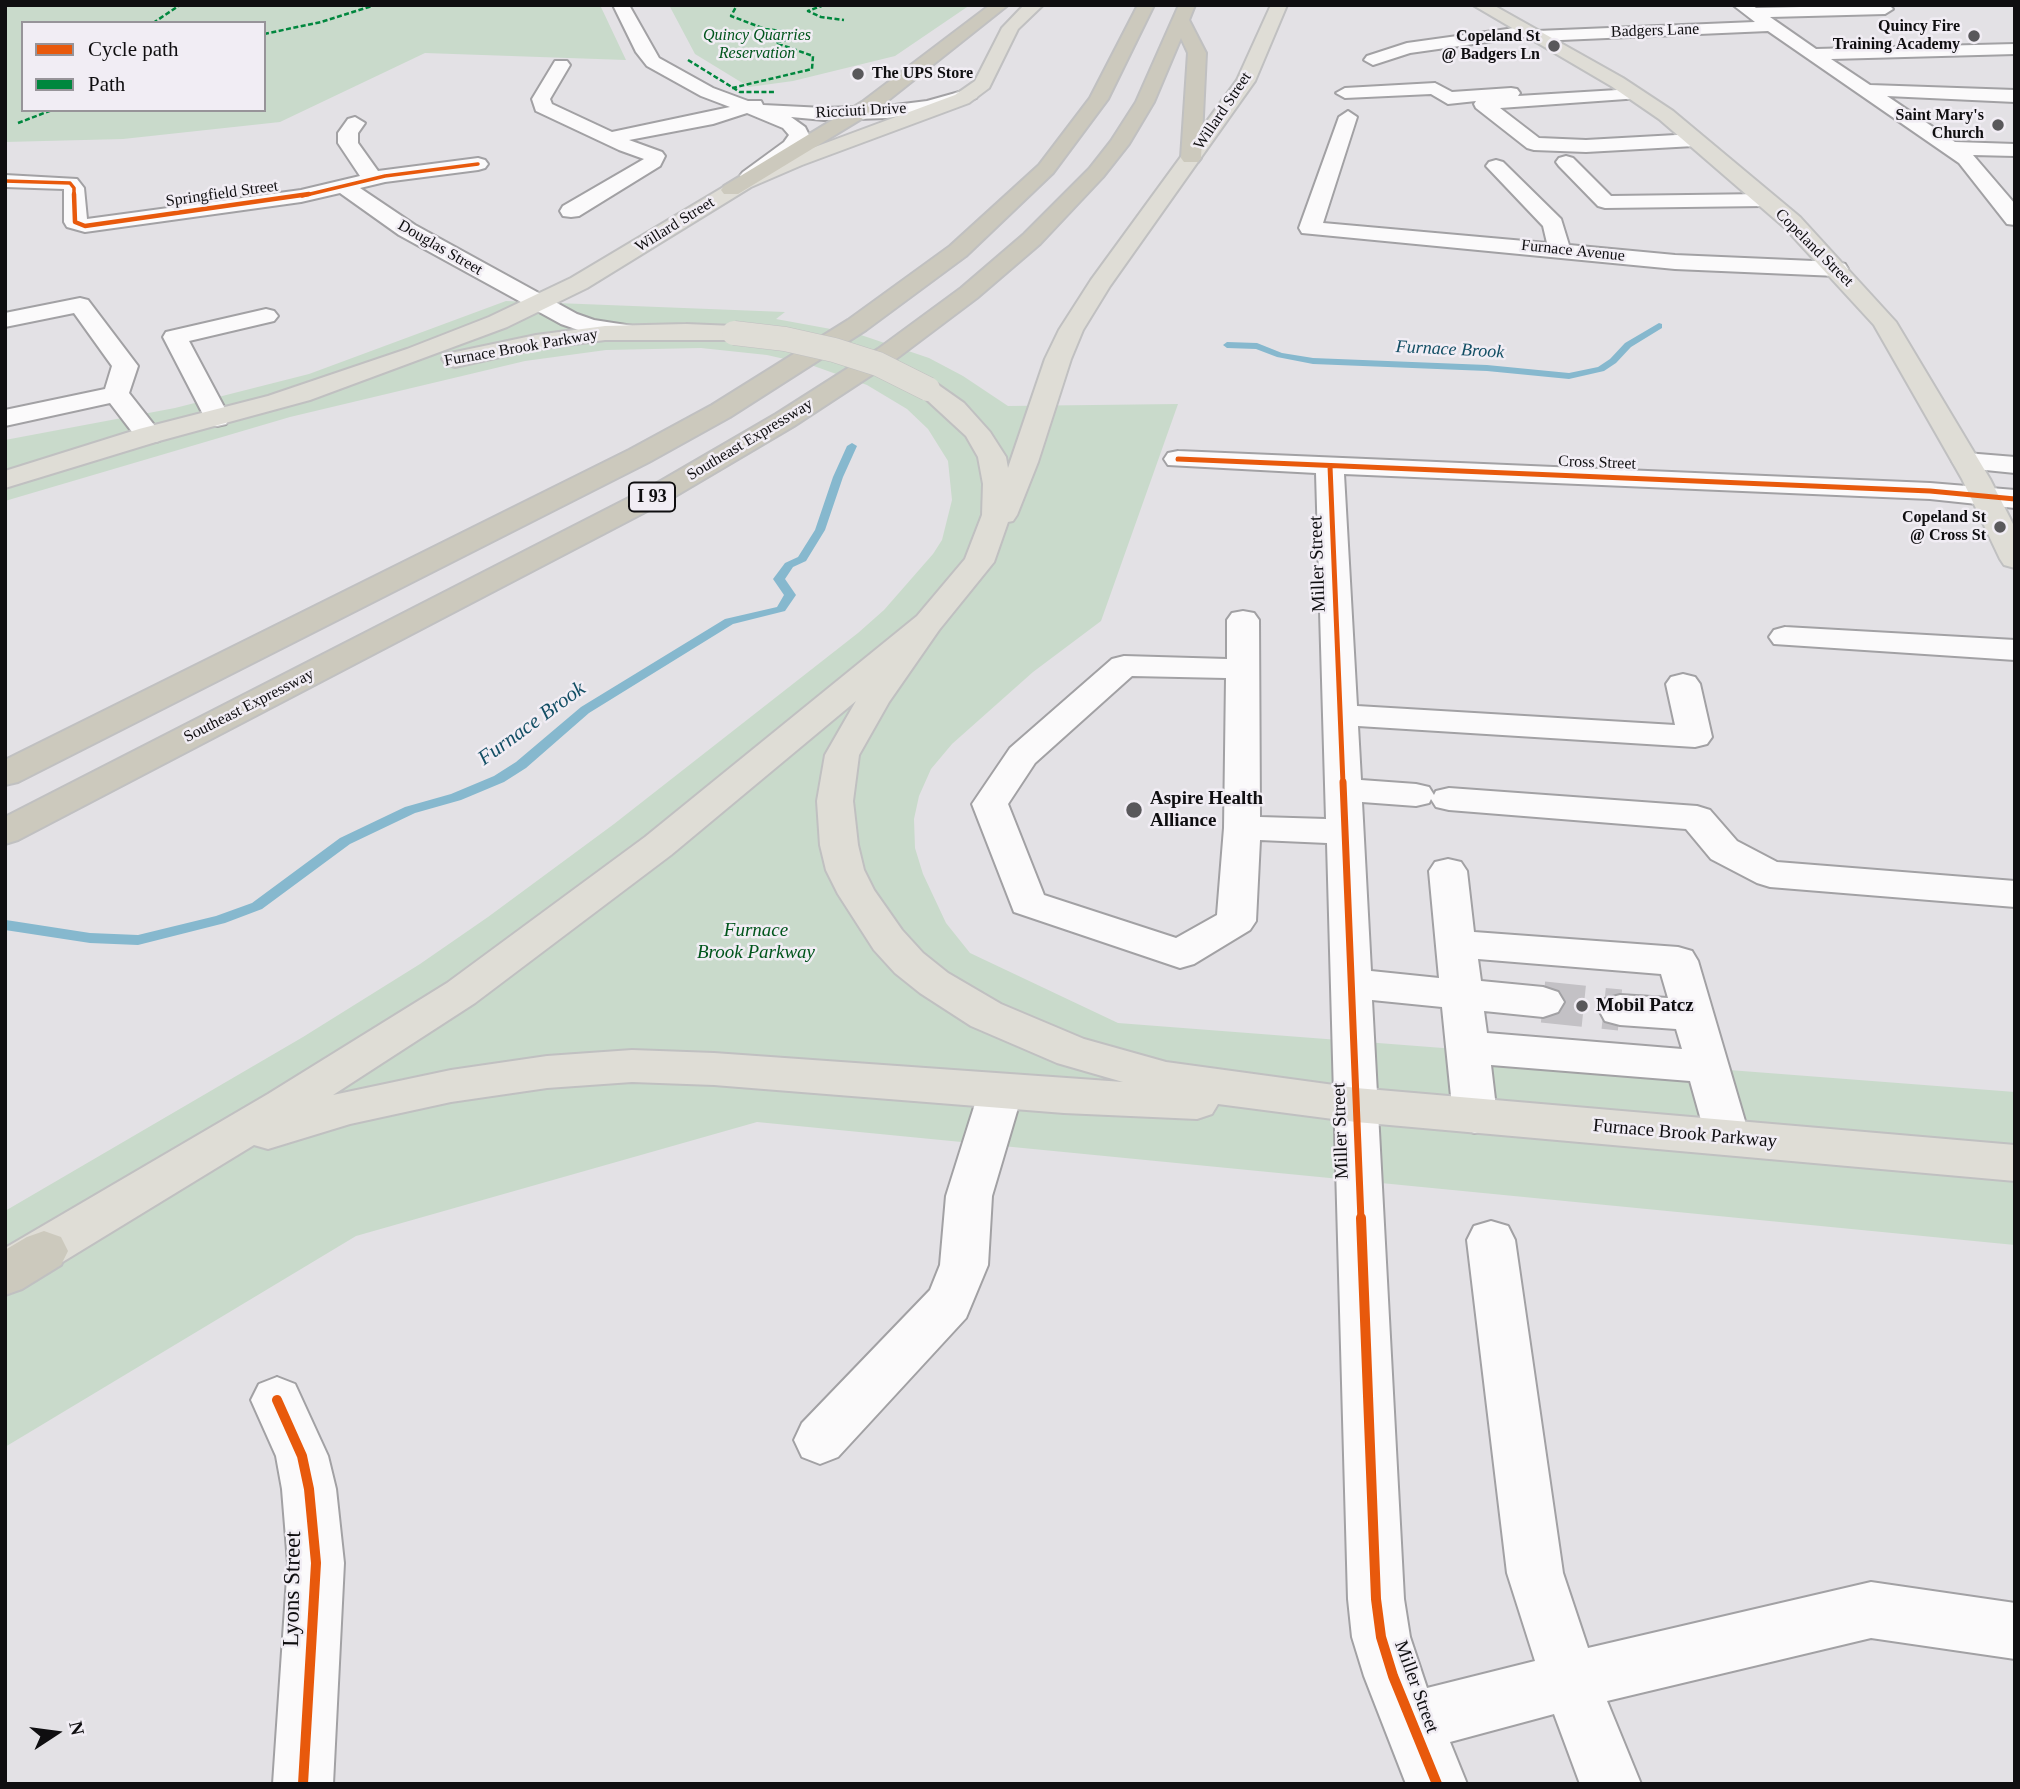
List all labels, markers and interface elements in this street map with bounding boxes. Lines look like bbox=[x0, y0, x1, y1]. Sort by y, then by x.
place label: Quincy Fire Training Academy bbox=[1833, 17, 1960, 55]
street label: Badgers Lane bbox=[1610, 20, 1700, 42]
legend bbox=[21, 21, 266, 112]
park label: Quincy Quarries Reservation bbox=[703, 26, 811, 64]
place label: Copeland St @ Badgers Ln bbox=[1442, 27, 1540, 65]
marker: Quincy Fire Training Academy bbox=[1966, 28, 1982, 44]
text: Cycle path bbox=[88, 37, 178, 61]
marker: Copeland St @ Badgers Ln bbox=[1546, 38, 1562, 54]
place label: The UPS Store bbox=[872, 64, 973, 84]
marker: The UPS Store bbox=[850, 66, 866, 82]
street label: Willard Street bbox=[1190, 69, 1256, 153]
text: Path bbox=[88, 72, 125, 96]
street label: Ricciuti Drive bbox=[815, 99, 907, 123]
place label: Saint Mary's Church bbox=[1896, 106, 1984, 144]
marker: Saint Mary's Church bbox=[1990, 117, 2006, 133]
street label: Springfield Street bbox=[165, 177, 279, 211]
street label: Willard Street bbox=[632, 193, 718, 257]
street label: Copeland Street bbox=[1771, 205, 1857, 291]
street label: Douglas Street bbox=[394, 216, 486, 280]
street label: Furnace Avenue bbox=[1520, 236, 1626, 266]
street label: Furnace Brook Parkway bbox=[443, 325, 599, 371]
water label: Furnace Brook bbox=[1395, 336, 1505, 364]
street label: Southeast Expressway bbox=[684, 395, 816, 485]
street label: Cross Street bbox=[1558, 452, 1636, 474]
road number: I 93 bbox=[629, 482, 675, 512]
place label: Copeland St @ Cross St bbox=[1902, 508, 1986, 546]
street label: Miller Street bbox=[1305, 515, 1331, 613]
marker: Copeland St @ Cross St bbox=[1992, 519, 2008, 535]
street label: Southeast Expressway bbox=[181, 665, 317, 747]
water label: Furnace Brook bbox=[473, 677, 591, 771]
place label: Aspire Health Alliance bbox=[1150, 788, 1263, 832]
marker: Aspire Health Alliance bbox=[1124, 800, 1144, 820]
park label: Furnace Brook Parkway bbox=[697, 920, 815, 964]
place label: Mobil Patcz bbox=[1596, 995, 1694, 1017]
marker: Mobil Patcz bbox=[1574, 998, 1590, 1014]
street label: Miller Street bbox=[1328, 1082, 1354, 1180]
street label: Furnace Brook Parkway bbox=[1592, 1115, 1778, 1153]
street label: Lyons Street bbox=[278, 1531, 308, 1647]
street label: Miller Street bbox=[1389, 1638, 1443, 1736]
north arrow bbox=[21, 1698, 91, 1768]
text: N bbox=[65, 1719, 89, 1737]

